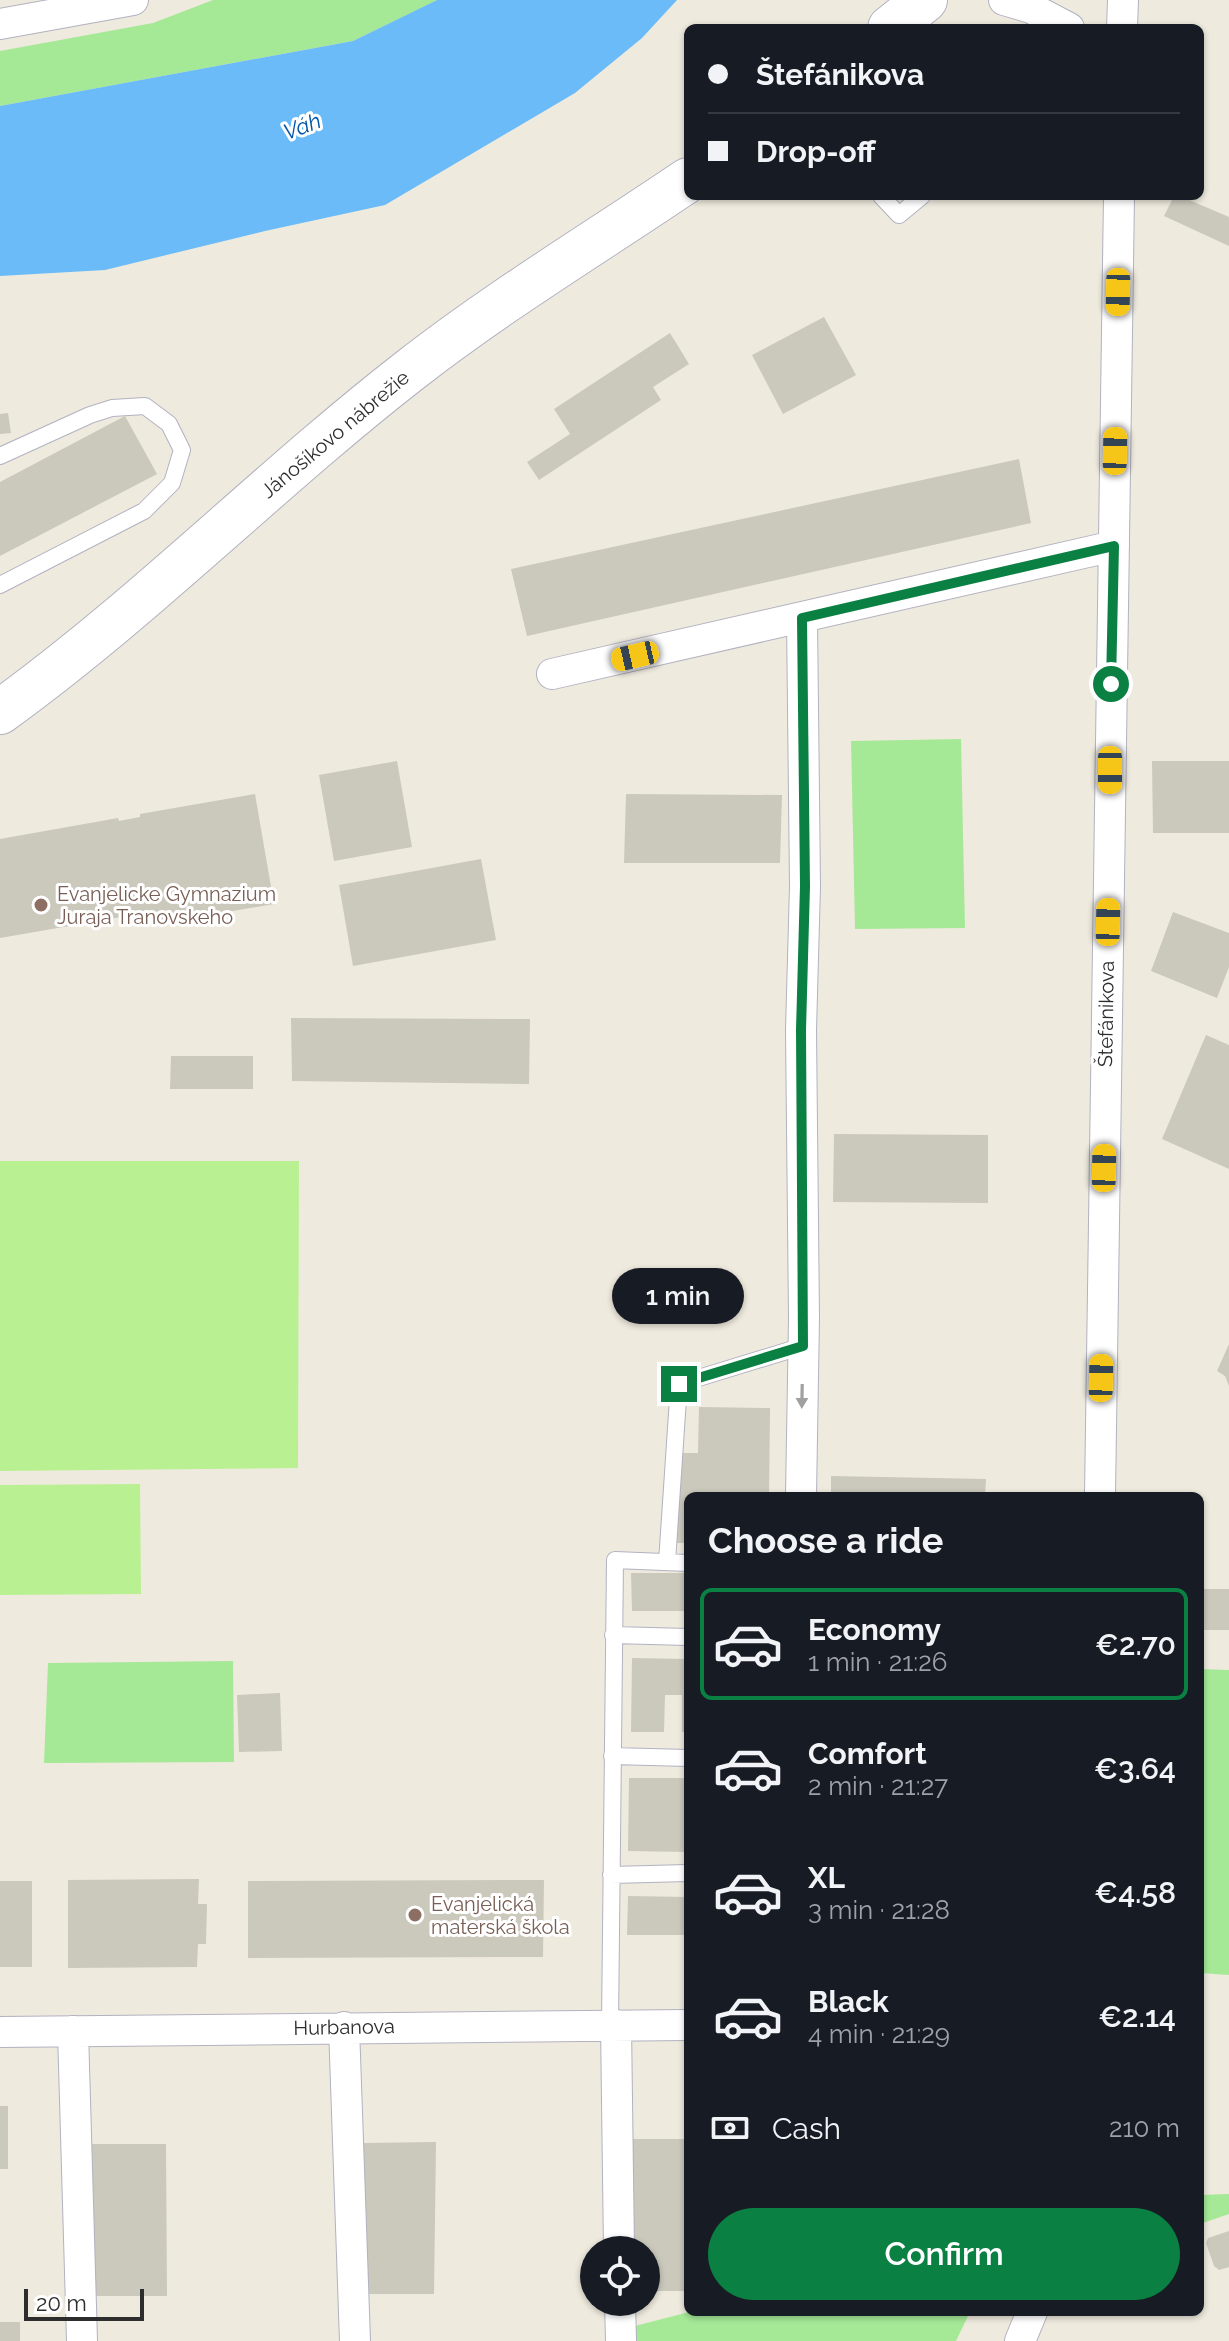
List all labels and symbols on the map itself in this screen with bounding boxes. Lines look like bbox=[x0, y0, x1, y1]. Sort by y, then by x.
water label: Váh bbox=[279, 107, 325, 145]
car bbox=[1106, 268, 1130, 316]
street label: Jánošíkovo nábrežie bbox=[256, 365, 414, 503]
car bbox=[1103, 427, 1127, 475]
car bbox=[609, 639, 661, 673]
route start bbox=[1093, 666, 1129, 702]
car bbox=[1098, 746, 1122, 794]
place label: Evanjelicke Gymnazium Juraja Tranovskeho bbox=[57, 882, 276, 929]
marker: Evanjelicke Gymnazium Juraja Tranovskeho bbox=[32, 896, 50, 914]
car bbox=[1096, 898, 1120, 946]
street label: Štefánikova bbox=[1092, 961, 1119, 1067]
car bbox=[1092, 1144, 1116, 1192]
callout: 1 min bbox=[613, 1268, 745, 1324]
car bbox=[1089, 1354, 1113, 1402]
route end bbox=[661, 1366, 697, 1402]
one-way arrow bbox=[796, 1384, 808, 1409]
place label: Evanjelická materská škola bbox=[431, 1892, 570, 1939]
marker: Evanjelická materská škola bbox=[406, 1906, 424, 1924]
street label: Hurbanova bbox=[293, 2014, 395, 2040]
scale bar bbox=[24, 2285, 144, 2321]

